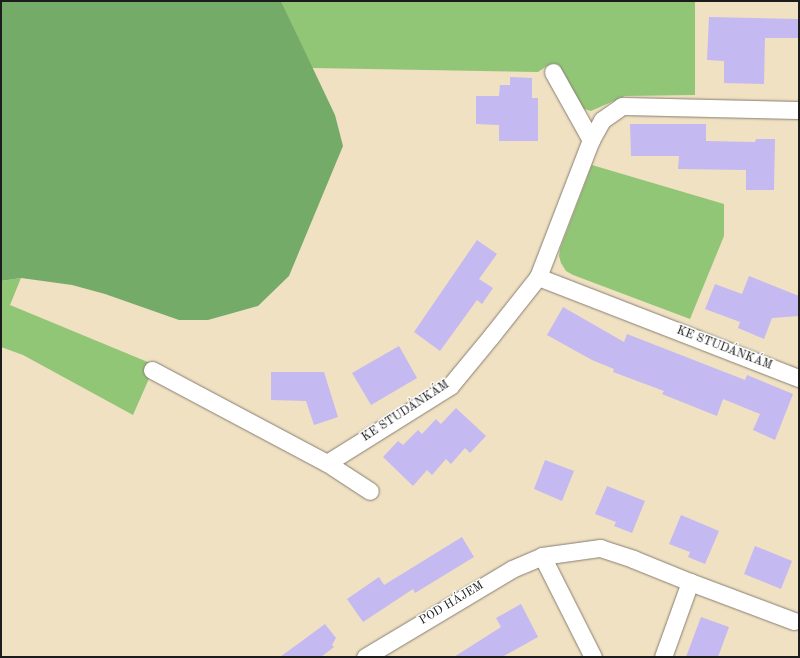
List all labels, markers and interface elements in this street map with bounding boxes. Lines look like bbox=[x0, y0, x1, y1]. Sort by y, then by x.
street label: KE STUDÁNKÁM bbox=[674, 324, 774, 374]
street label: KE STUDÁNKÁM bbox=[360, 378, 452, 446]
street label: POD HÁJEM bbox=[417, 579, 487, 629]

